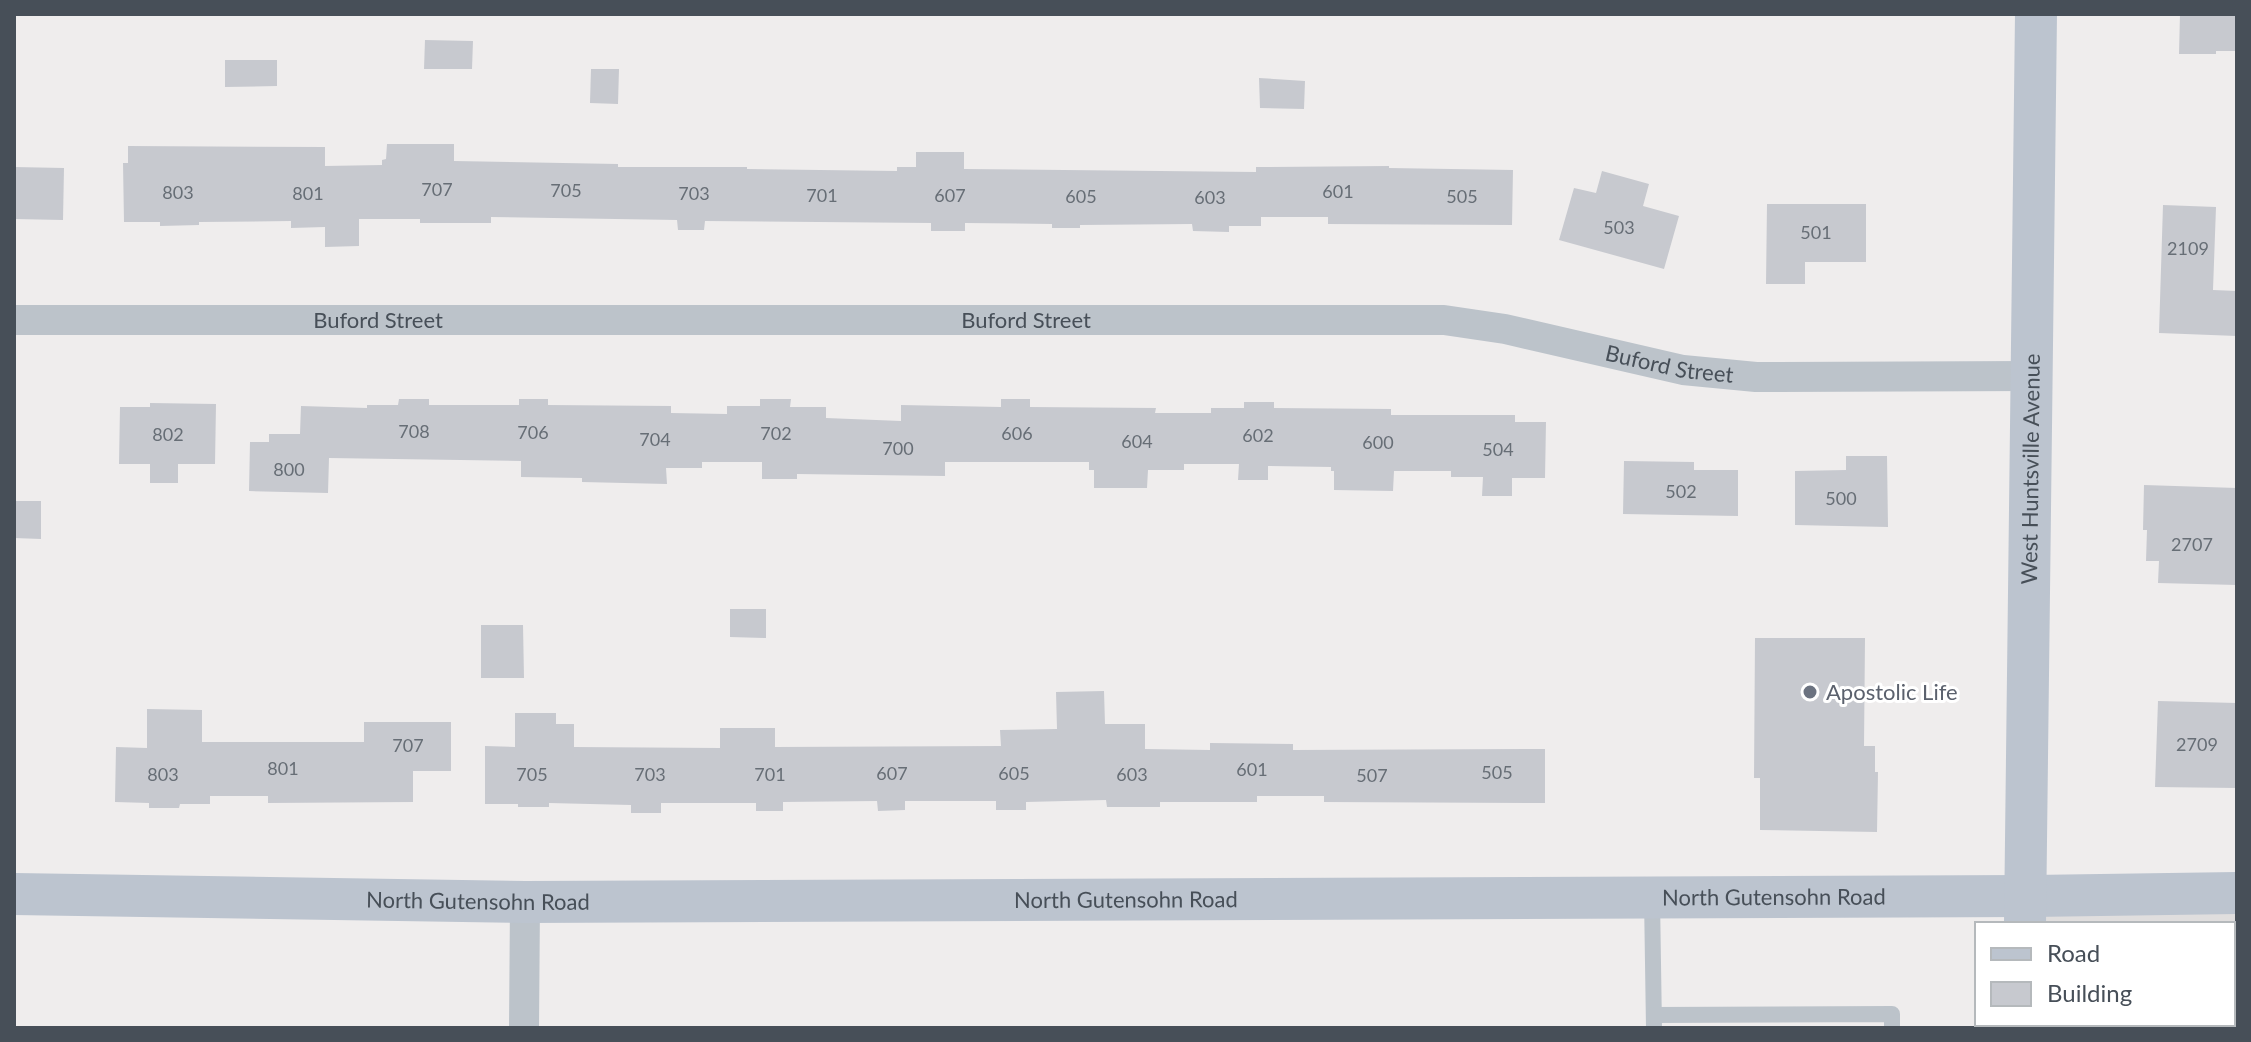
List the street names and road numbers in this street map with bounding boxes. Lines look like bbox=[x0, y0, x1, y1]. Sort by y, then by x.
street label: Buford Street bbox=[313, 306, 443, 333]
street label: Buford Street bbox=[961, 306, 1091, 333]
street label: Buford Street bbox=[1603, 339, 1735, 388]
street label: West Huntsville Avenue bbox=[2015, 353, 2045, 585]
street label: North Gutensohn Road bbox=[1662, 883, 1886, 910]
street label: North Gutensohn Road bbox=[1014, 885, 1238, 913]
street label: North Gutensohn Road bbox=[366, 886, 590, 915]

